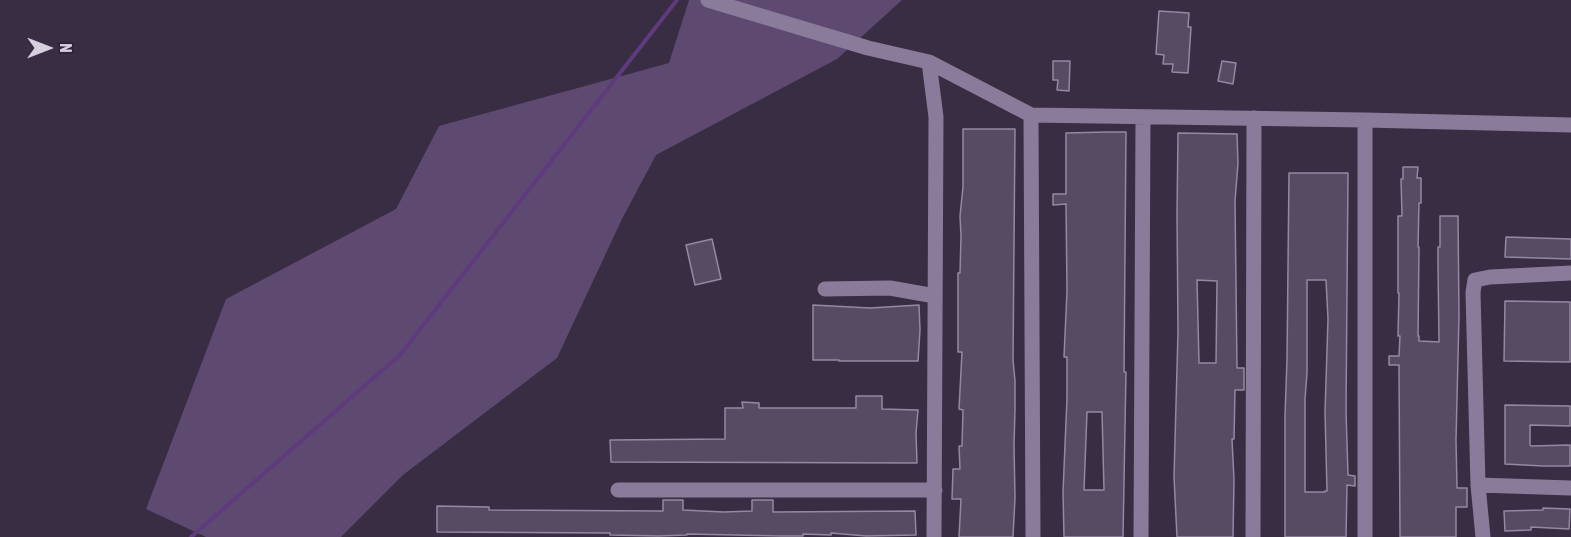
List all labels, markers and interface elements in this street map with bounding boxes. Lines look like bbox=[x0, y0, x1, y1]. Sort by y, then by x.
north arrow bbox=[18, 18, 78, 78]
text: N bbox=[57, 43, 75, 53]

